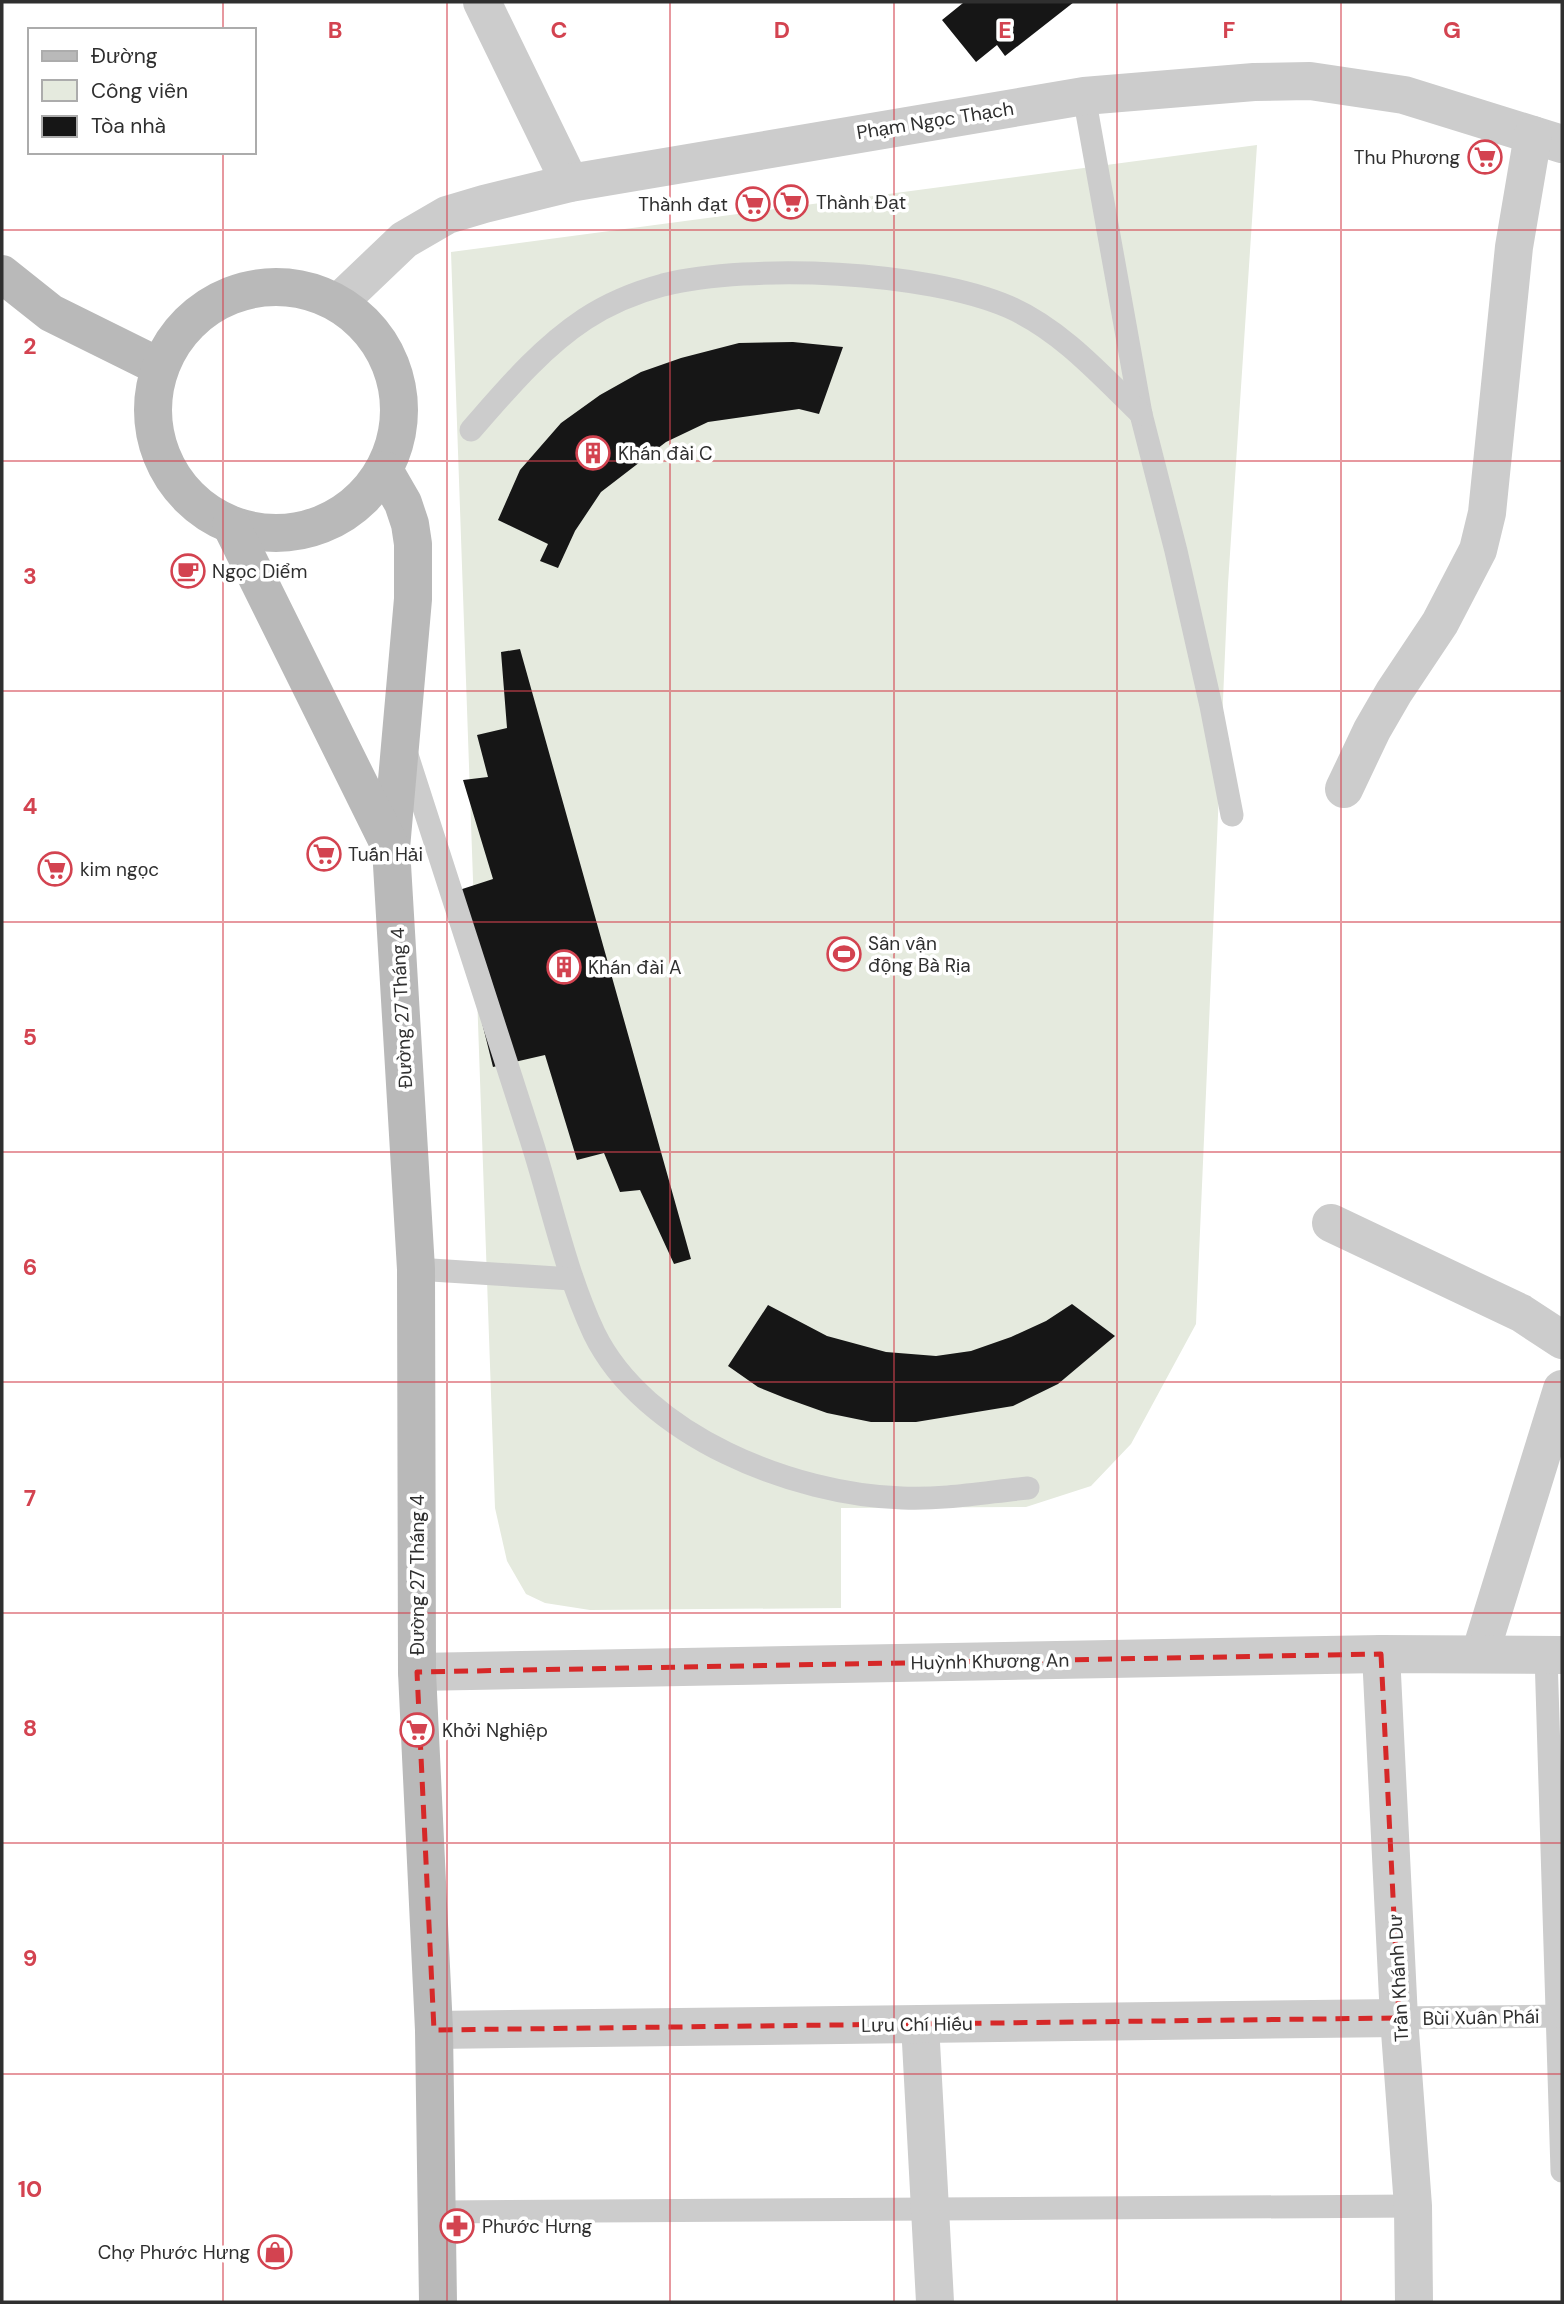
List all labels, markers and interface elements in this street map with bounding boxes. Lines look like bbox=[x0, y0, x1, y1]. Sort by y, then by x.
text: B bbox=[328, 15, 342, 45]
text: C bbox=[551, 15, 567, 45]
text: D bbox=[774, 15, 790, 45]
text: E bbox=[998, 15, 1012, 45]
text: F bbox=[1223, 15, 1236, 45]
text: G bbox=[1443, 15, 1461, 45]
legend bbox=[28, 28, 256, 154]
text: Đường bbox=[91, 42, 158, 70]
text: Công viên bbox=[91, 77, 188, 105]
street label: Phạm Ngọc Thạch bbox=[855, 96, 1015, 145]
text: Tòa nhà bbox=[91, 112, 166, 140]
supermarket icon: Thu Phương bbox=[1466, 138, 1504, 176]
place label: Thu Phương bbox=[1354, 145, 1460, 170]
supermarket icon: Thành Đạt bbox=[772, 183, 810, 221]
supermarket icon: Thành đạt bbox=[734, 185, 772, 223]
place label: Thành Đạt bbox=[816, 190, 906, 215]
place label: Thành đạt bbox=[638, 192, 728, 217]
text: 2 bbox=[23, 331, 37, 361]
building icon: Khán đài C bbox=[574, 434, 612, 472]
place label: Khán đài C bbox=[618, 441, 713, 466]
cafe icon: Ngọc Diểm bbox=[169, 552, 207, 590]
place label: Ngọc Diểm bbox=[212, 559, 307, 584]
text: 3 bbox=[23, 561, 37, 591]
text: 4 bbox=[23, 791, 38, 821]
supermarket icon: Tuấn Hải bbox=[305, 835, 343, 873]
place label: Tuấn Hải bbox=[348, 842, 423, 867]
supermarket icon: kim ngọc bbox=[36, 850, 74, 888]
place label: kim ngọc bbox=[80, 857, 159, 882]
street label: Đường 27 Tháng 4 bbox=[385, 927, 418, 1089]
place label: Sân vận động Bà Rịa bbox=[868, 931, 971, 978]
sports icon: Sân vận động Bà Rịa bbox=[825, 935, 863, 973]
building icon: Khán đài A bbox=[545, 948, 583, 986]
place label: Khán đài A bbox=[588, 955, 682, 980]
text: 5 bbox=[23, 1022, 37, 1052]
text: 6 bbox=[23, 1252, 37, 1282]
text: 7 bbox=[24, 1483, 36, 1513]
street label: Đường 27 Tháng 4 bbox=[405, 1494, 430, 1656]
street label: Huỳnh Khương An bbox=[911, 1648, 1069, 1675]
supermarket icon: Khởi Nghiệp bbox=[398, 1711, 436, 1749]
text: 8 bbox=[23, 1713, 37, 1743]
place label: Khởi Nghiệp bbox=[442, 1718, 548, 1743]
street label: Trần Khánh Dư bbox=[1383, 1913, 1414, 2043]
text: 9 bbox=[23, 1943, 37, 1973]
street label: Bùi Xuân Phái bbox=[1422, 2004, 1540, 2031]
street label: Lưu Chí Hiếu bbox=[861, 2011, 973, 2038]
text: 10 bbox=[18, 2174, 42, 2204]
pharmacy icon: Phước Hưng bbox=[438, 2207, 476, 2245]
place label: Phước Hưng bbox=[482, 2214, 593, 2239]
shop icon: Chợ Phước Hưng bbox=[256, 2233, 294, 2271]
place label: Chợ Phước Hưng bbox=[98, 2240, 250, 2265]

